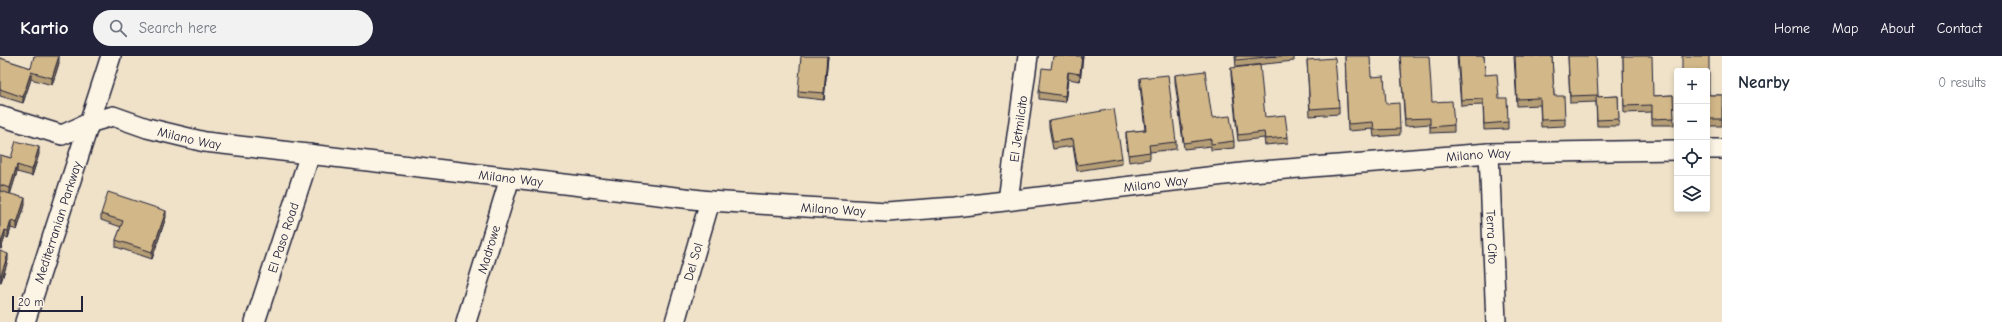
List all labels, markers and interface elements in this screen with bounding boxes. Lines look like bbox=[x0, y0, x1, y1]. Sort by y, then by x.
search box bbox=[93, 10, 373, 46]
text: Kartio bbox=[20, 17, 69, 39]
icon: search bbox=[107, 17, 129, 39]
text: Search here bbox=[139, 19, 217, 37]
text: Home bbox=[1774, 20, 1810, 37]
text: Map bbox=[1832, 20, 1858, 37]
text: About bbox=[1880, 20, 1915, 37]
text: Contact bbox=[1937, 20, 1982, 37]
map controls bbox=[1674, 68, 1710, 212]
button: + bbox=[1674, 68, 1710, 104]
text: Nearby bbox=[1738, 73, 1789, 92]
text: 0 results bbox=[1938, 75, 1986, 90]
street label: El Jetmilcito bbox=[1006, 94, 1030, 163]
button: − bbox=[1674, 104, 1710, 140]
street label: Milano Way bbox=[156, 124, 222, 152]
button: locate bbox=[1674, 140, 1710, 176]
street label: Milano Way bbox=[1445, 146, 1511, 164]
street label: Mediterranian Parkway bbox=[31, 159, 85, 285]
street label: Milano Way bbox=[478, 167, 544, 189]
street label: Milano Way bbox=[1123, 172, 1189, 195]
button: layers bbox=[1674, 176, 1710, 212]
street label: El Paso Road bbox=[265, 200, 302, 275]
street label: Milano Way bbox=[800, 200, 866, 219]
street label: Terra Cito bbox=[1483, 209, 1501, 265]
street label: Madrowe bbox=[474, 223, 503, 276]
street label: Del Sol bbox=[680, 241, 706, 282]
scale bar bbox=[12, 294, 83, 313]
text: 20 m bbox=[18, 296, 43, 309]

